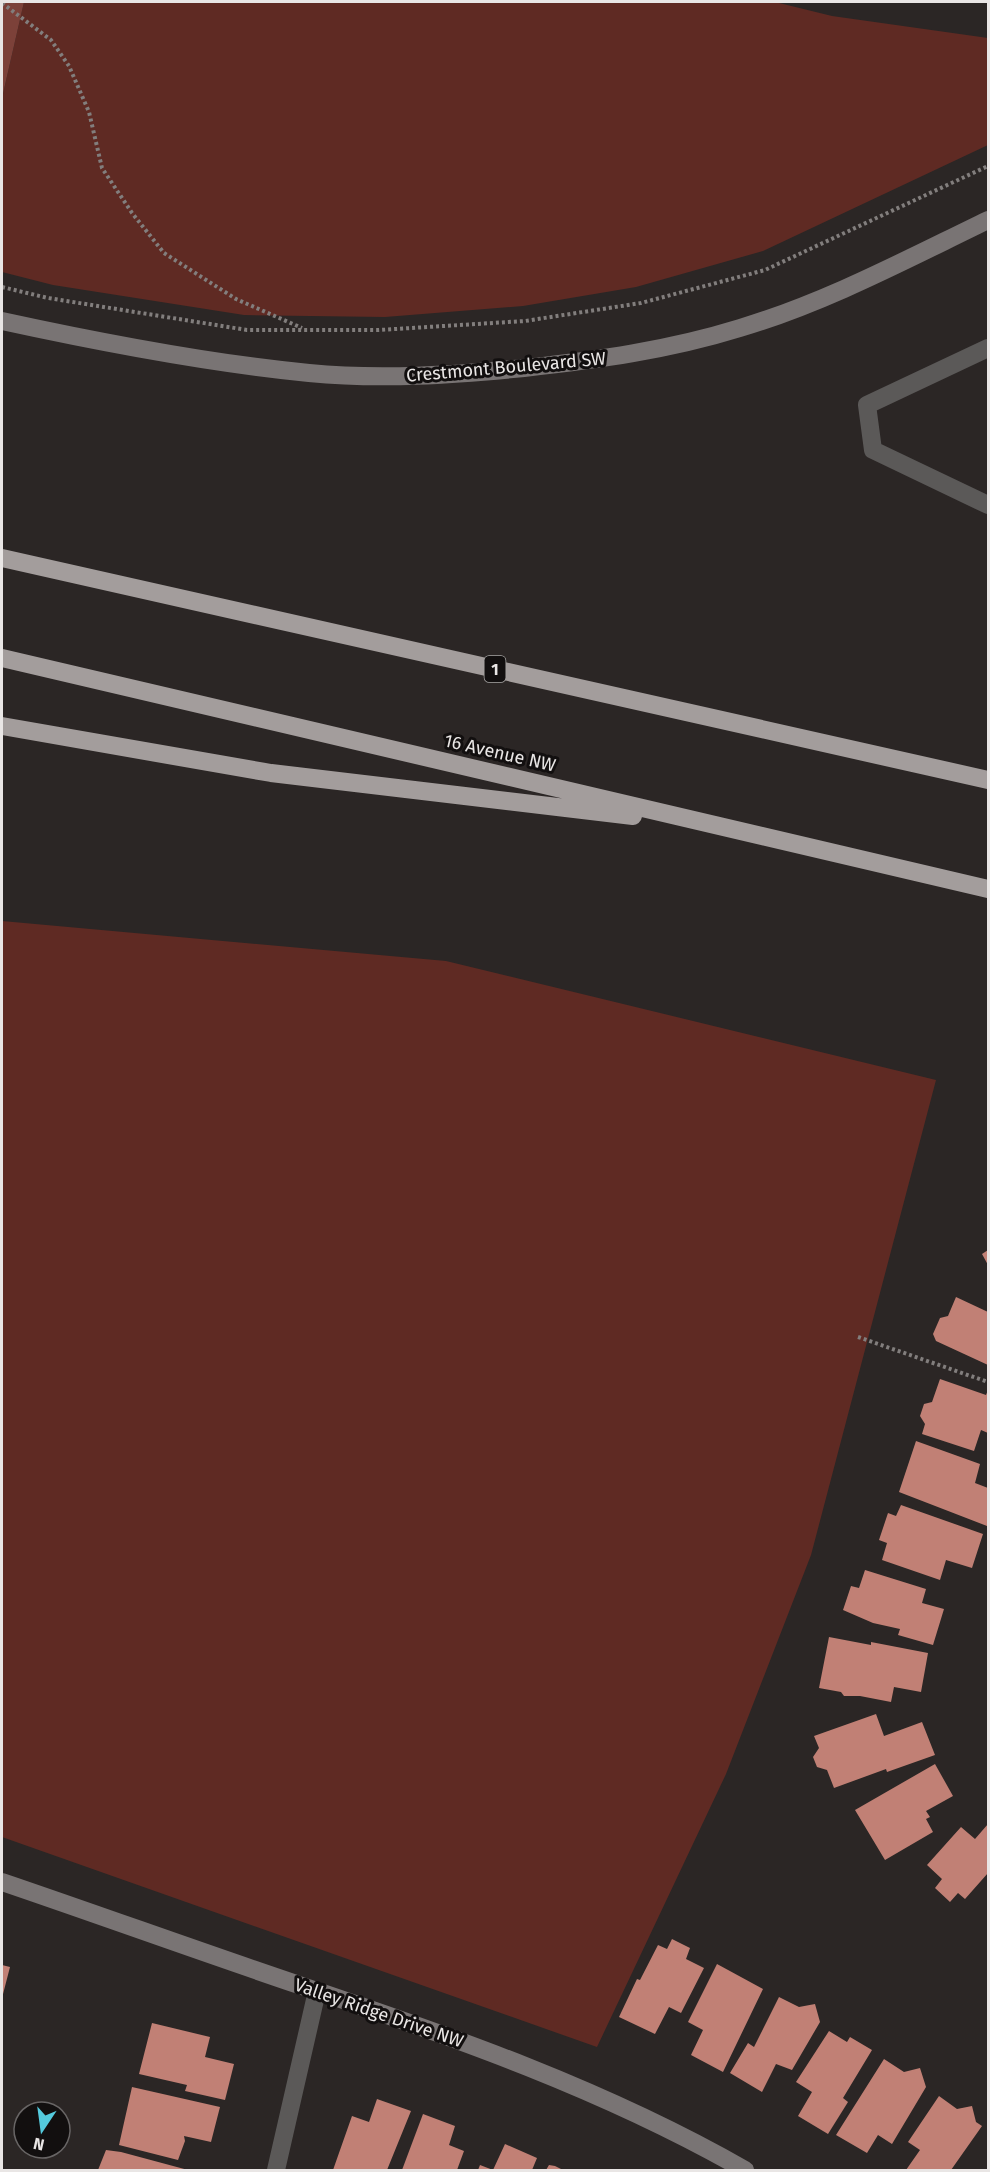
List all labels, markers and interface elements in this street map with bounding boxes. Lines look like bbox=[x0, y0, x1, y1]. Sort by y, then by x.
street label: Crestmont Boulevard SW bbox=[405, 347, 607, 387]
road number: 1 bbox=[484, 656, 506, 682]
street label: 16 Avenue NW bbox=[442, 729, 558, 777]
street label: Valley Ridge Drive NW bbox=[292, 1974, 466, 2052]
north arrow bbox=[12, 2100, 72, 2160]
text: N bbox=[31, 2134, 46, 2155]

